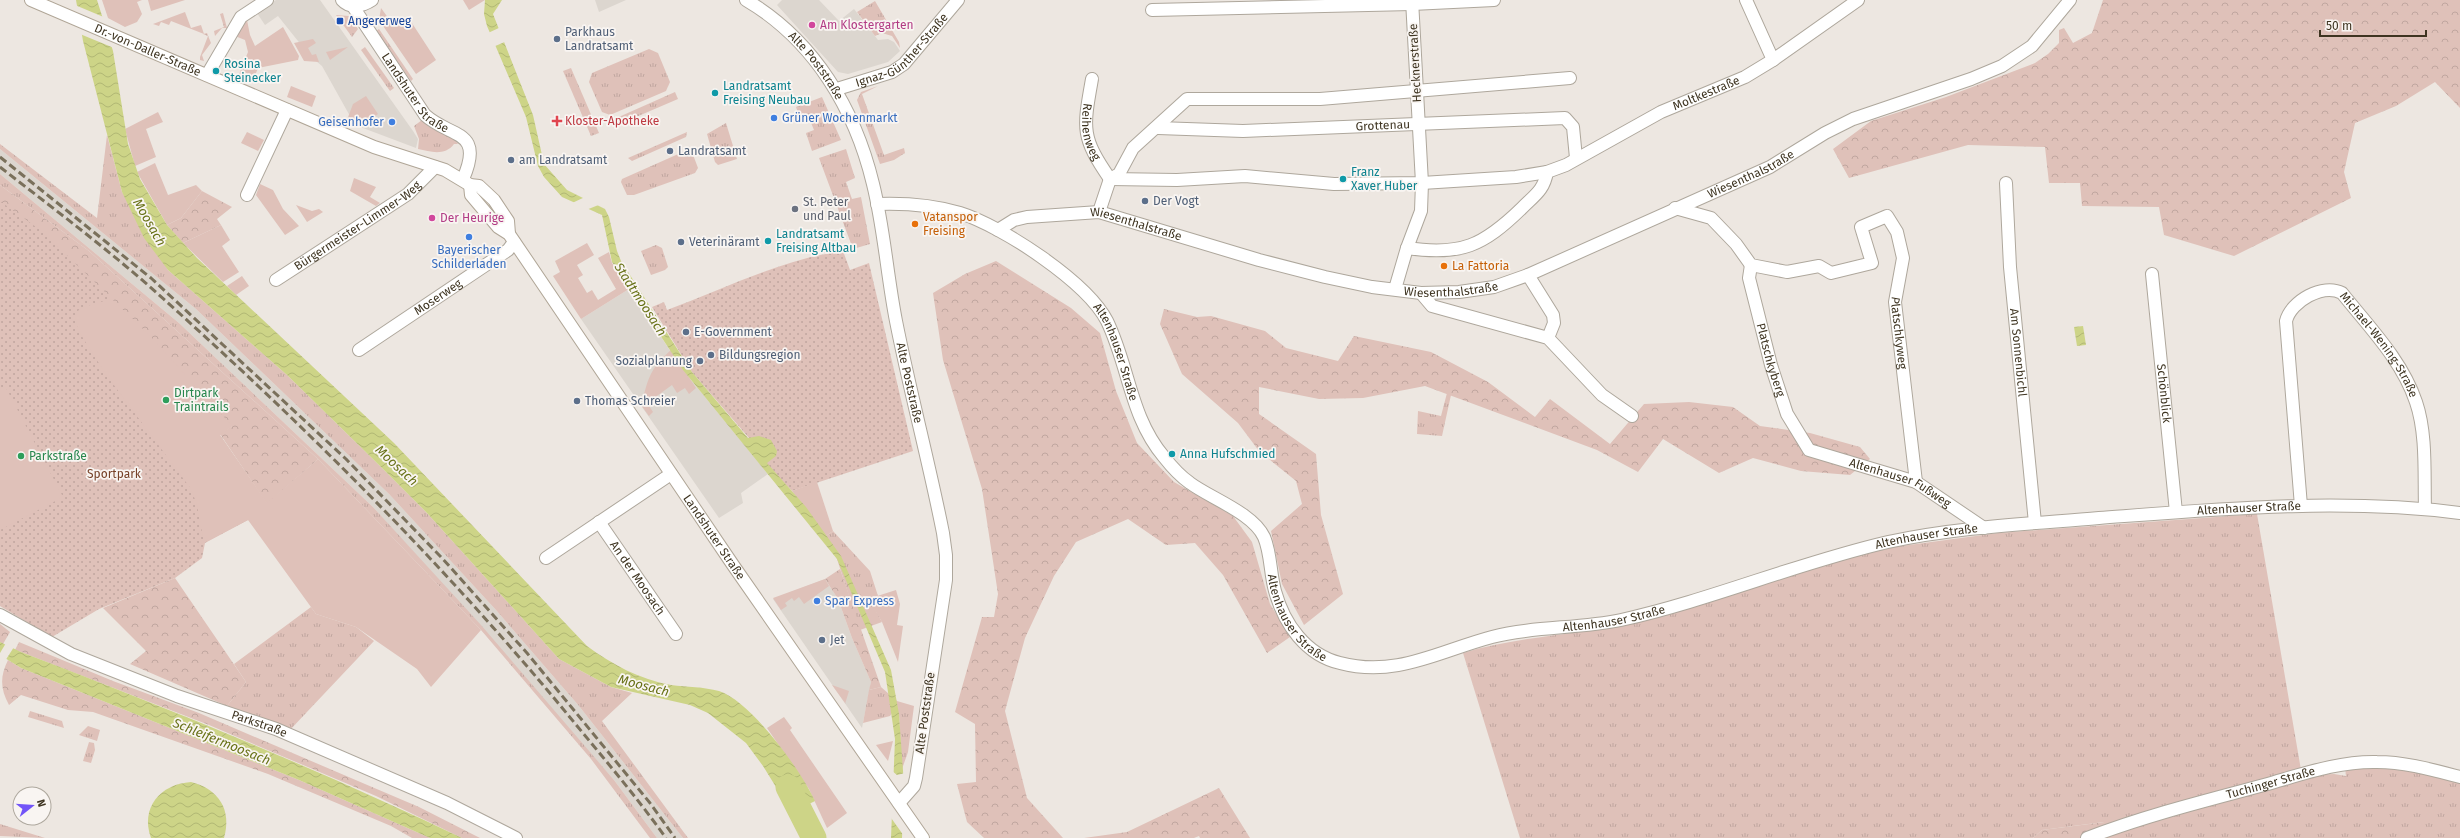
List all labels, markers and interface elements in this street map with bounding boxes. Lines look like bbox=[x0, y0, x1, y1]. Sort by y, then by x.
street label: Ignaz-Günther-Straße bbox=[854, 10, 951, 90]
scale bar bbox=[2320, 12, 2426, 38]
place label: Angererweg bbox=[348, 14, 412, 28]
marker: Angererweg bbox=[335, 16, 345, 26]
place label: Am Klostergarten bbox=[820, 18, 914, 32]
text: 50 m bbox=[2326, 19, 2352, 33]
marker: Am Klostergarten bbox=[807, 20, 817, 30]
street label: Dr.-von-Daller-Straße bbox=[92, 21, 203, 79]
street label: Hecknerstraße bbox=[1406, 23, 1424, 103]
place label: Parkhaus Landratsamt bbox=[565, 25, 634, 53]
street label: Alte Poststraße bbox=[786, 29, 846, 102]
marker: Parkhaus Landratsamt bbox=[552, 34, 562, 44]
street label: Landshuter Straße bbox=[379, 50, 451, 136]
place label: Rosina Steinecker bbox=[224, 57, 282, 85]
marker: Rosina Steinecker bbox=[211, 66, 221, 76]
street label: Moltkestraße bbox=[1671, 73, 1742, 113]
place label: Landratsamt Freising Neubau bbox=[723, 79, 810, 107]
marker: Landratsamt Freising Neubau bbox=[710, 88, 720, 98]
street label: Reihenweg bbox=[1079, 102, 1104, 164]
place label: Grüner Wochenmarkt bbox=[782, 111, 898, 125]
marker: Grüner Wochenmarkt bbox=[769, 113, 779, 123]
place label: Kloster-Apotheke bbox=[565, 114, 659, 128]
place label: Geisenhofer bbox=[318, 115, 384, 129]
marker: Kloster-Apotheke bbox=[552, 116, 562, 126]
marker: Geisenhofer bbox=[387, 117, 397, 127]
street label: Grottenau bbox=[1355, 117, 1410, 133]
place label: Landratsamt bbox=[678, 144, 747, 158]
marker: Landratsamt bbox=[665, 146, 675, 156]
street label: Wiesenthalstraße bbox=[1705, 147, 1797, 201]
place label: am Landratsamt bbox=[519, 153, 608, 167]
marker: am Landratsamt bbox=[506, 155, 516, 165]
place label: Franz Xaver Huber bbox=[1351, 165, 1418, 193]
marker: Franz Xaver Huber bbox=[1338, 174, 1348, 184]
street label: Bürgermeister-Limmer-Weg bbox=[292, 178, 424, 273]
place label: Der Vogt bbox=[1153, 194, 1200, 208]
place label: St. Peter und Paul bbox=[803, 195, 851, 223]
water label: Moosach bbox=[130, 196, 169, 249]
marker: Der Vogt bbox=[1140, 196, 1150, 206]
marker: St. Peter und Paul bbox=[790, 204, 800, 214]
street label: Wiesenthalstraße bbox=[1090, 205, 1183, 243]
place label: Vatanspor Freising bbox=[923, 210, 978, 238]
place label: Der Heurige bbox=[440, 211, 504, 225]
marker: Der Heurige bbox=[427, 213, 437, 223]
marker: Vatanspor Freising bbox=[910, 219, 920, 229]
place label: Landratsamt Freising Altbau bbox=[776, 227, 856, 255]
marker: Bayerischer Schilderladen bbox=[464, 232, 474, 242]
place label: Veterinäramt bbox=[689, 235, 760, 249]
marker: Landratsamt Freising Altbau bbox=[763, 236, 773, 246]
marker: Veterinäramt bbox=[676, 237, 686, 247]
place label: Bayerischer Schilderladen bbox=[431, 243, 507, 271]
water label: Stadtmoosach bbox=[611, 259, 670, 339]
place label: La Fattoria bbox=[1452, 259, 1509, 273]
marker: La Fattoria bbox=[1439, 261, 1449, 271]
street label: Moserweg bbox=[411, 276, 465, 318]
street label: Wiesenthalstraße bbox=[1403, 279, 1500, 300]
street label: Michael-Wening-Straße bbox=[2337, 289, 2421, 400]
street label: Platschkyweg bbox=[1888, 296, 1910, 371]
street label: Altenhauser Straße bbox=[1090, 300, 1141, 403]
street label: Am Sonnenbichl bbox=[2007, 308, 2030, 398]
street label: Platschkyberg bbox=[1754, 322, 1788, 399]
place label: E-Government bbox=[694, 325, 772, 339]
marker: E-Government bbox=[681, 327, 691, 337]
street label: Alte Poststraße bbox=[894, 341, 925, 425]
place label: Bildungsregion bbox=[719, 348, 801, 362]
marker: Bildungsregion bbox=[706, 350, 716, 360]
place label: Sozialplanung bbox=[616, 354, 693, 368]
marker: Sozialplanung bbox=[695, 356, 705, 366]
street label: Schönblick bbox=[2154, 363, 2174, 424]
place label: Dirtpark Traintrails bbox=[174, 386, 229, 414]
place label: Thomas Schreier bbox=[585, 394, 676, 408]
marker: Dirtpark Traintrails bbox=[161, 395, 171, 405]
marker: Thomas Schreier bbox=[572, 396, 582, 406]
water label: Moosach bbox=[372, 442, 421, 489]
place label: Anna Hufschmied bbox=[1180, 447, 1276, 461]
place label: Parkstraße bbox=[29, 449, 87, 463]
marker: Anna Hufschmied bbox=[1167, 449, 1177, 459]
marker: Parkstraße bbox=[16, 451, 26, 461]
street label: Altenhauser Fußweg bbox=[1848, 455, 1954, 511]
park label: Sportpark bbox=[87, 467, 142, 481]
street label: Landshuter Straße bbox=[680, 492, 748, 582]
street label: Altenhauser Straße bbox=[2197, 499, 2301, 518]
street label: Altenhauser Straße bbox=[1874, 521, 1979, 552]
street label: An der Moosach bbox=[607, 538, 668, 618]
street label: Altenhauser Straße bbox=[1265, 573, 1329, 664]
place label: Spar Express bbox=[825, 594, 895, 608]
marker: Spar Express bbox=[812, 596, 822, 606]
street label: Altenhauser Straße bbox=[1562, 602, 1667, 634]
place label: Jet bbox=[830, 633, 845, 647]
marker: Jet bbox=[817, 635, 827, 645]
water label: Moosach bbox=[617, 671, 671, 699]
street label: Alte Poststraße bbox=[912, 671, 938, 755]
street label: Parkstraße bbox=[230, 708, 289, 740]
water label: Schleifermoosach bbox=[170, 715, 273, 768]
street label: Tuchinger Straße bbox=[2225, 764, 2317, 802]
north arrow bbox=[12, 786, 52, 826]
text: N bbox=[34, 798, 48, 809]

